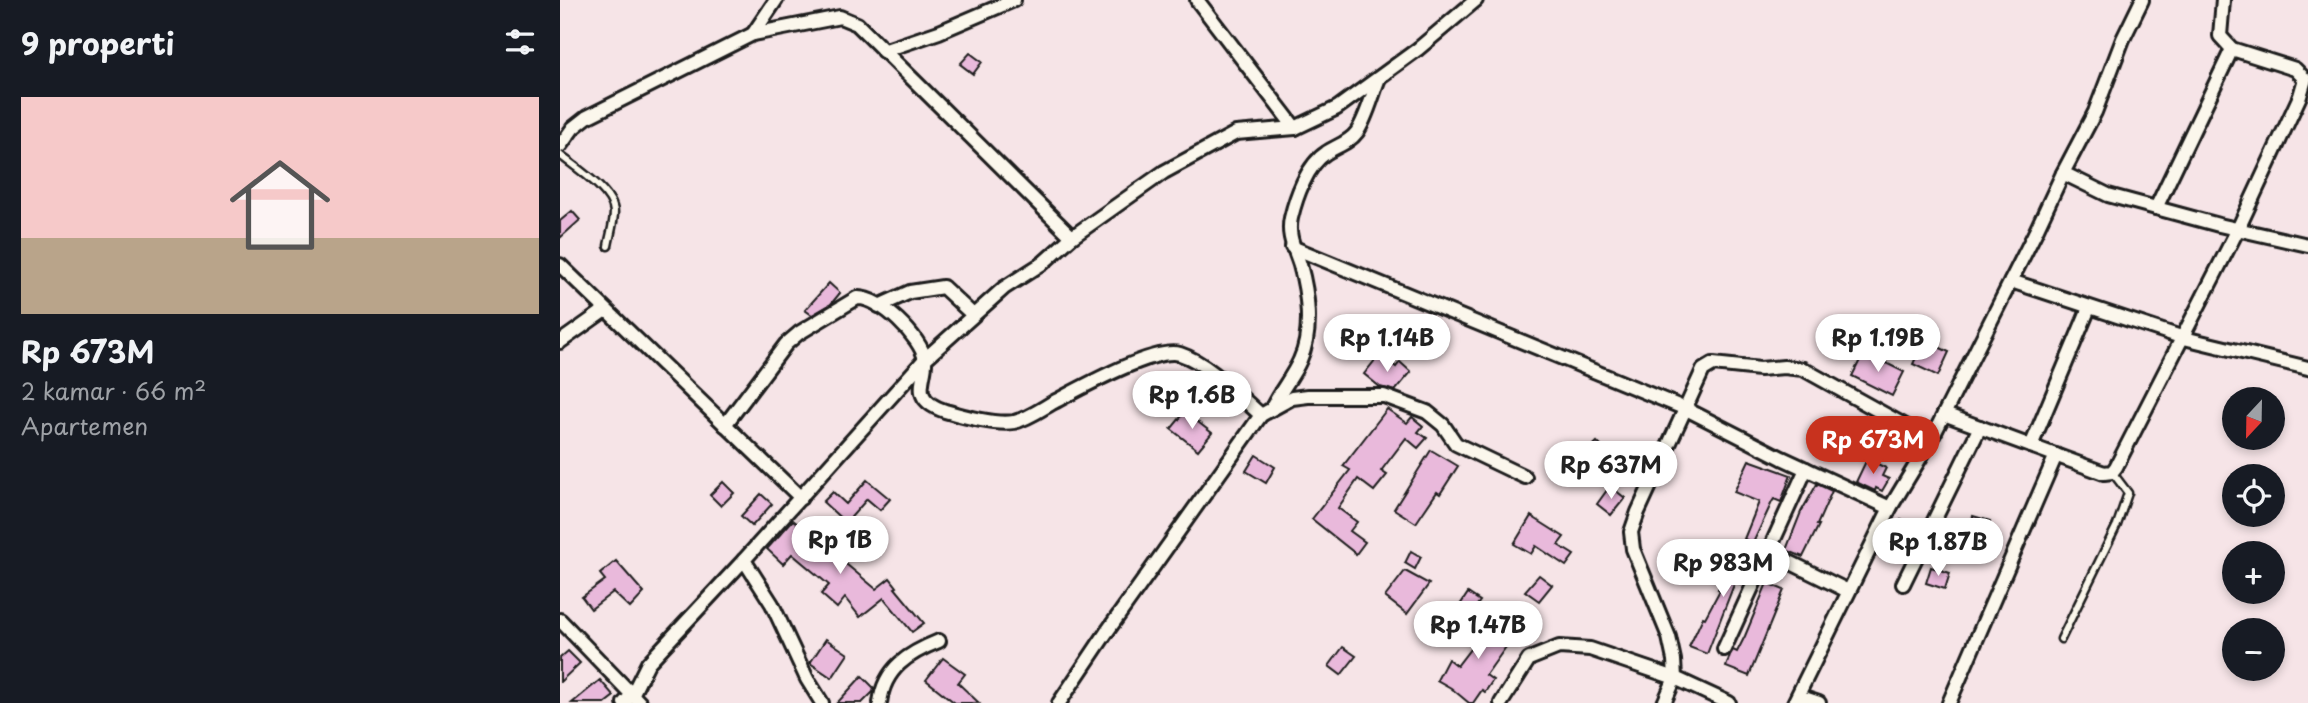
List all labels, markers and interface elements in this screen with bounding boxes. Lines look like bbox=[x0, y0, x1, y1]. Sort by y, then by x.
text: 9 properti bbox=[21, 20, 174, 65]
icon: filters bbox=[501, 23, 539, 61]
icon: home bbox=[217, 142, 343, 268]
pin: Rp 1.14B bbox=[1315, 314, 1459, 374]
pin: Rp 1.19B bbox=[1806, 314, 1950, 374]
text: Rp 1.14B bbox=[1339, 319, 1435, 354]
text: Rp 1.19B bbox=[1831, 319, 1925, 354]
text: Rp 673M bbox=[21, 328, 154, 373]
pin: Rp 1.6B bbox=[1127, 372, 1257, 431]
text: 2 kamar · 66 m² bbox=[21, 373, 206, 408]
text: Rp 1.6B bbox=[1148, 376, 1236, 411]
north arrow bbox=[2222, 387, 2286, 450]
map controls bbox=[2222, 387, 2285, 681]
text: Apartemen bbox=[21, 408, 148, 443]
pin: Rp 673M bbox=[1808, 416, 1938, 476]
text: Rp 673M bbox=[1822, 421, 1924, 456]
pin: Rp 637M bbox=[1546, 442, 1676, 501]
text: Rp 637M bbox=[1560, 446, 1662, 481]
button: locate bbox=[2222, 464, 2285, 527]
pin: Rp 1B bbox=[791, 516, 889, 576]
pin: Rp 1.87B bbox=[1866, 518, 2010, 578]
text: Rp 1B bbox=[808, 521, 872, 556]
text: Rp 1.87B bbox=[1888, 523, 1988, 558]
pin: Rp 983M bbox=[1658, 540, 1788, 599]
button: + bbox=[2222, 541, 2285, 604]
text: Rp 983M bbox=[1673, 544, 1773, 579]
pin: Rp 1.47B bbox=[1406, 602, 1550, 661]
text: Rp 1.47B bbox=[1430, 606, 1526, 641]
button: − bbox=[2222, 618, 2285, 681]

